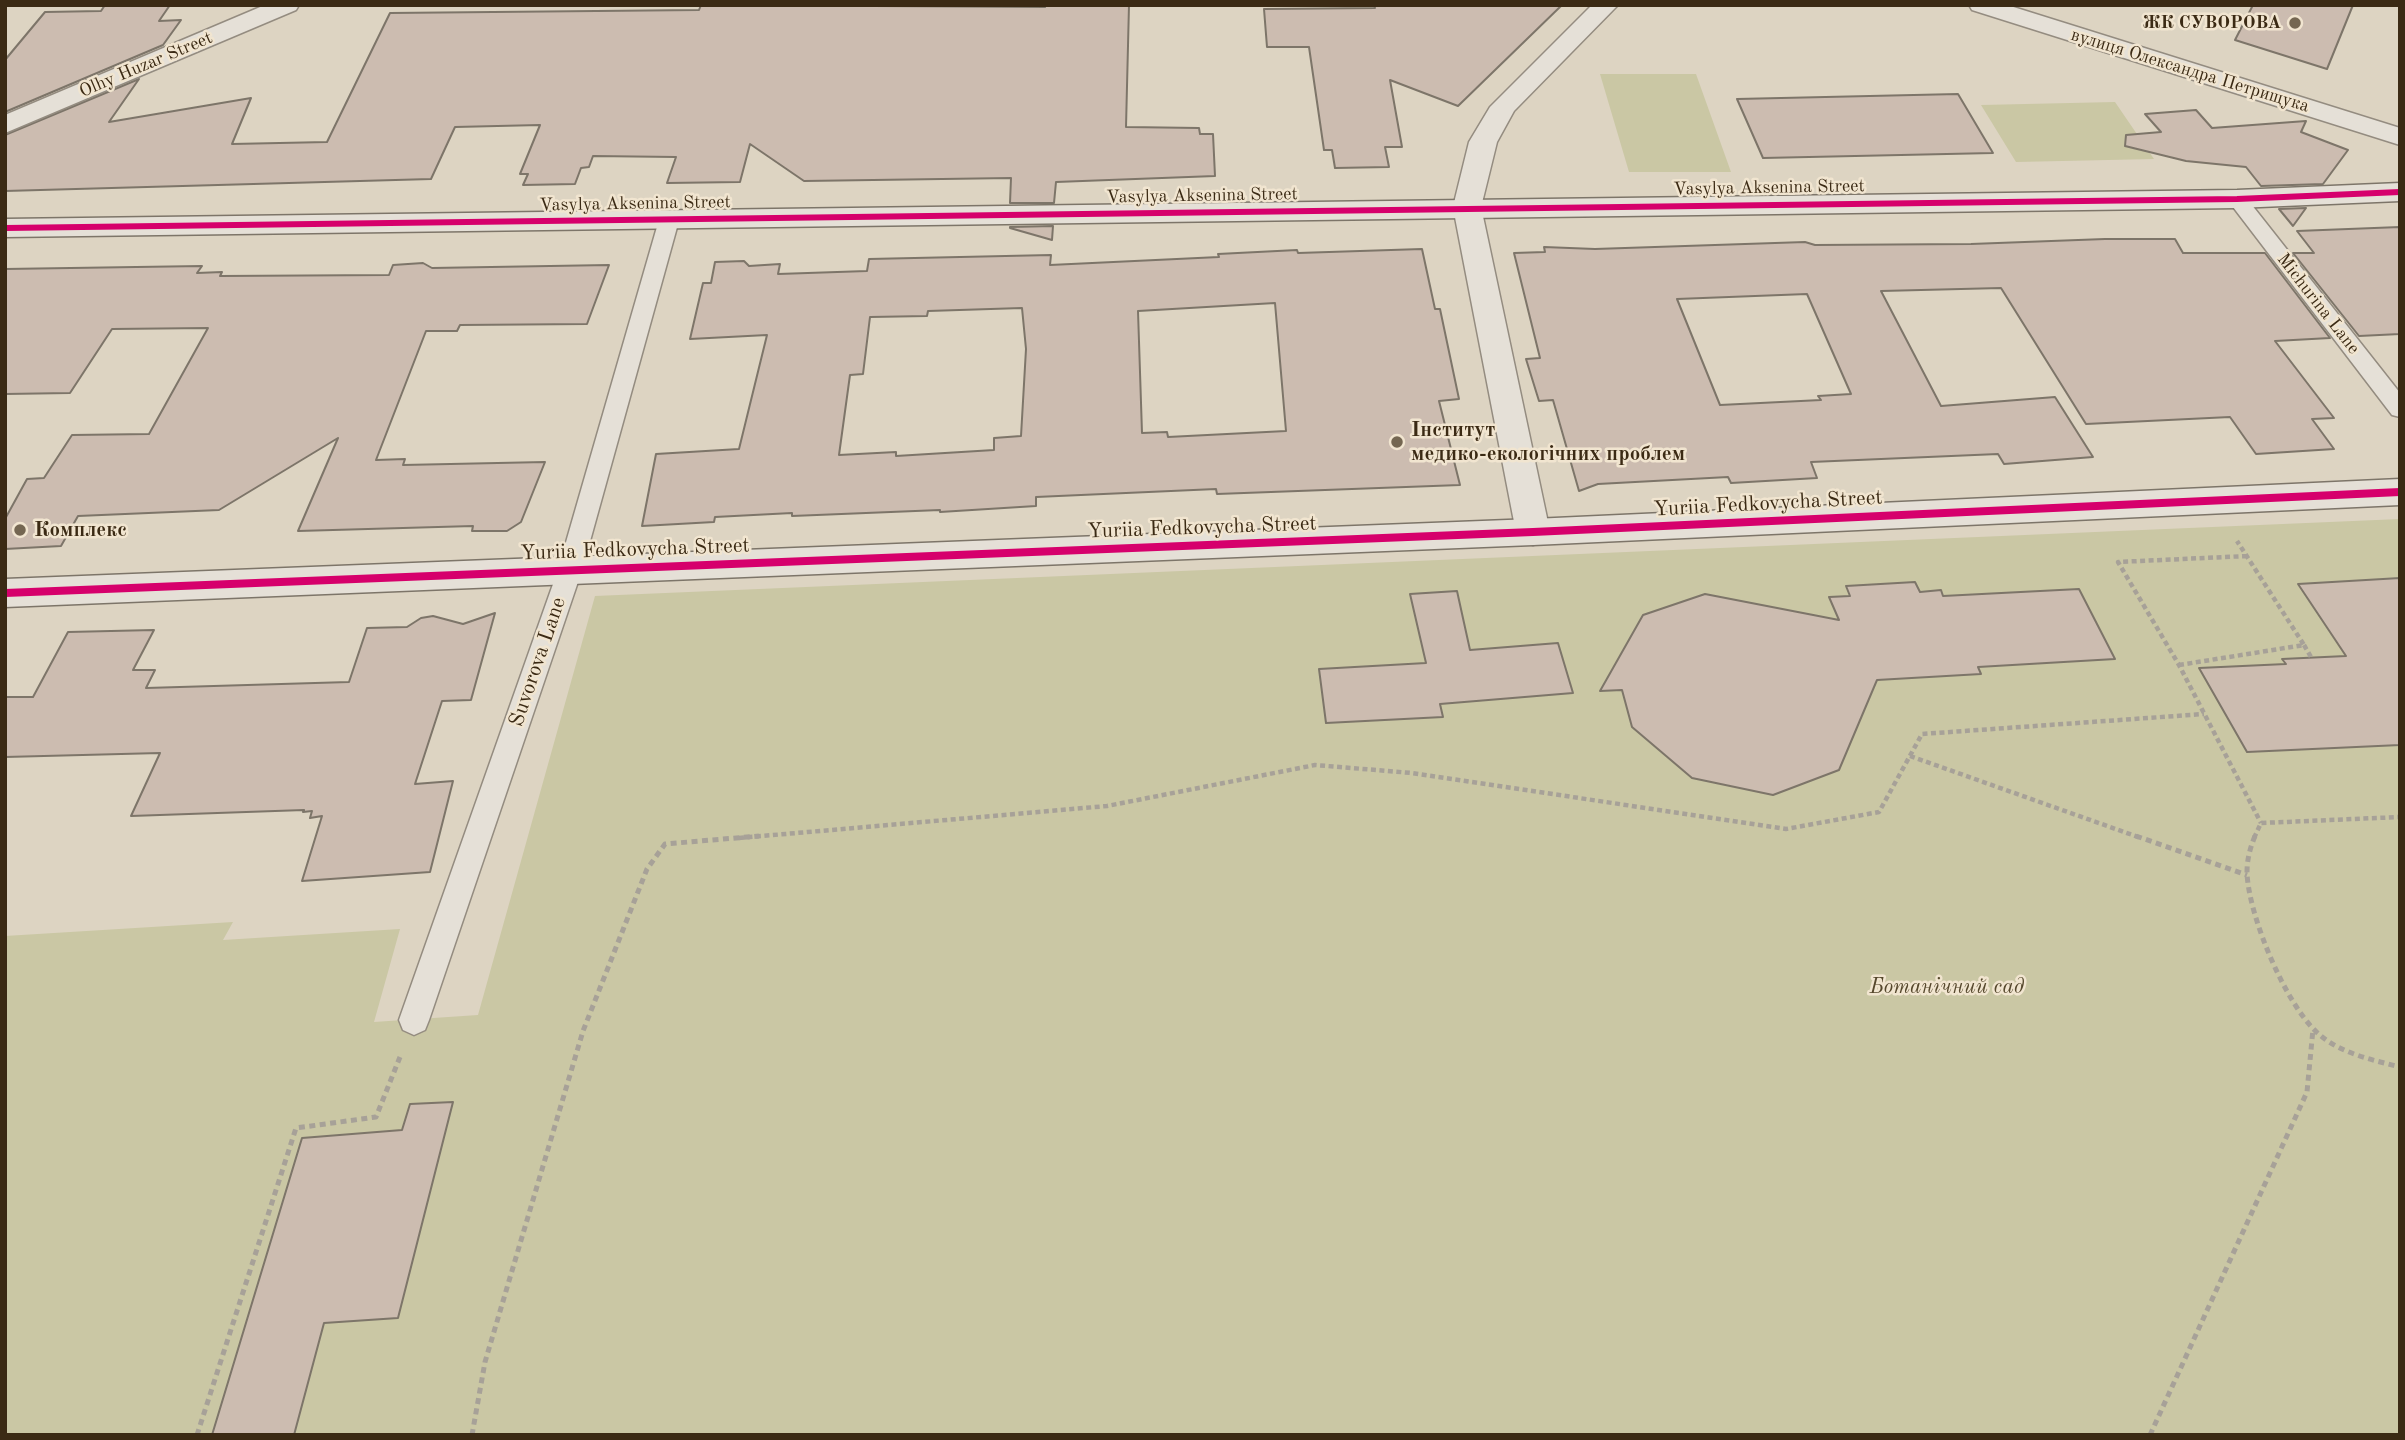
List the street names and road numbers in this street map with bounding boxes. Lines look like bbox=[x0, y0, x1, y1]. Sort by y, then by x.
street label: вулиця Олександра Петрищука bbox=[2068, 24, 2312, 118]
street label: Olhy Huzar Street bbox=[76, 27, 216, 103]
street label: Vasylya Aksenina Street bbox=[1673, 176, 1865, 200]
street label: Vasylya Aksenina Street bbox=[1106, 184, 1298, 208]
street label: Vasylya Aksenina Street bbox=[539, 192, 731, 216]
street label: Michurina Lane bbox=[2272, 249, 2364, 359]
street label: Yuriia Fedkovycha Street bbox=[1653, 485, 1883, 523]
street label: Yuriia Fedkovycha Street bbox=[1087, 511, 1317, 545]
street label: Yuriia Fedkovycha Street bbox=[520, 533, 750, 567]
street label: Suvorova Lane bbox=[504, 594, 572, 730]

